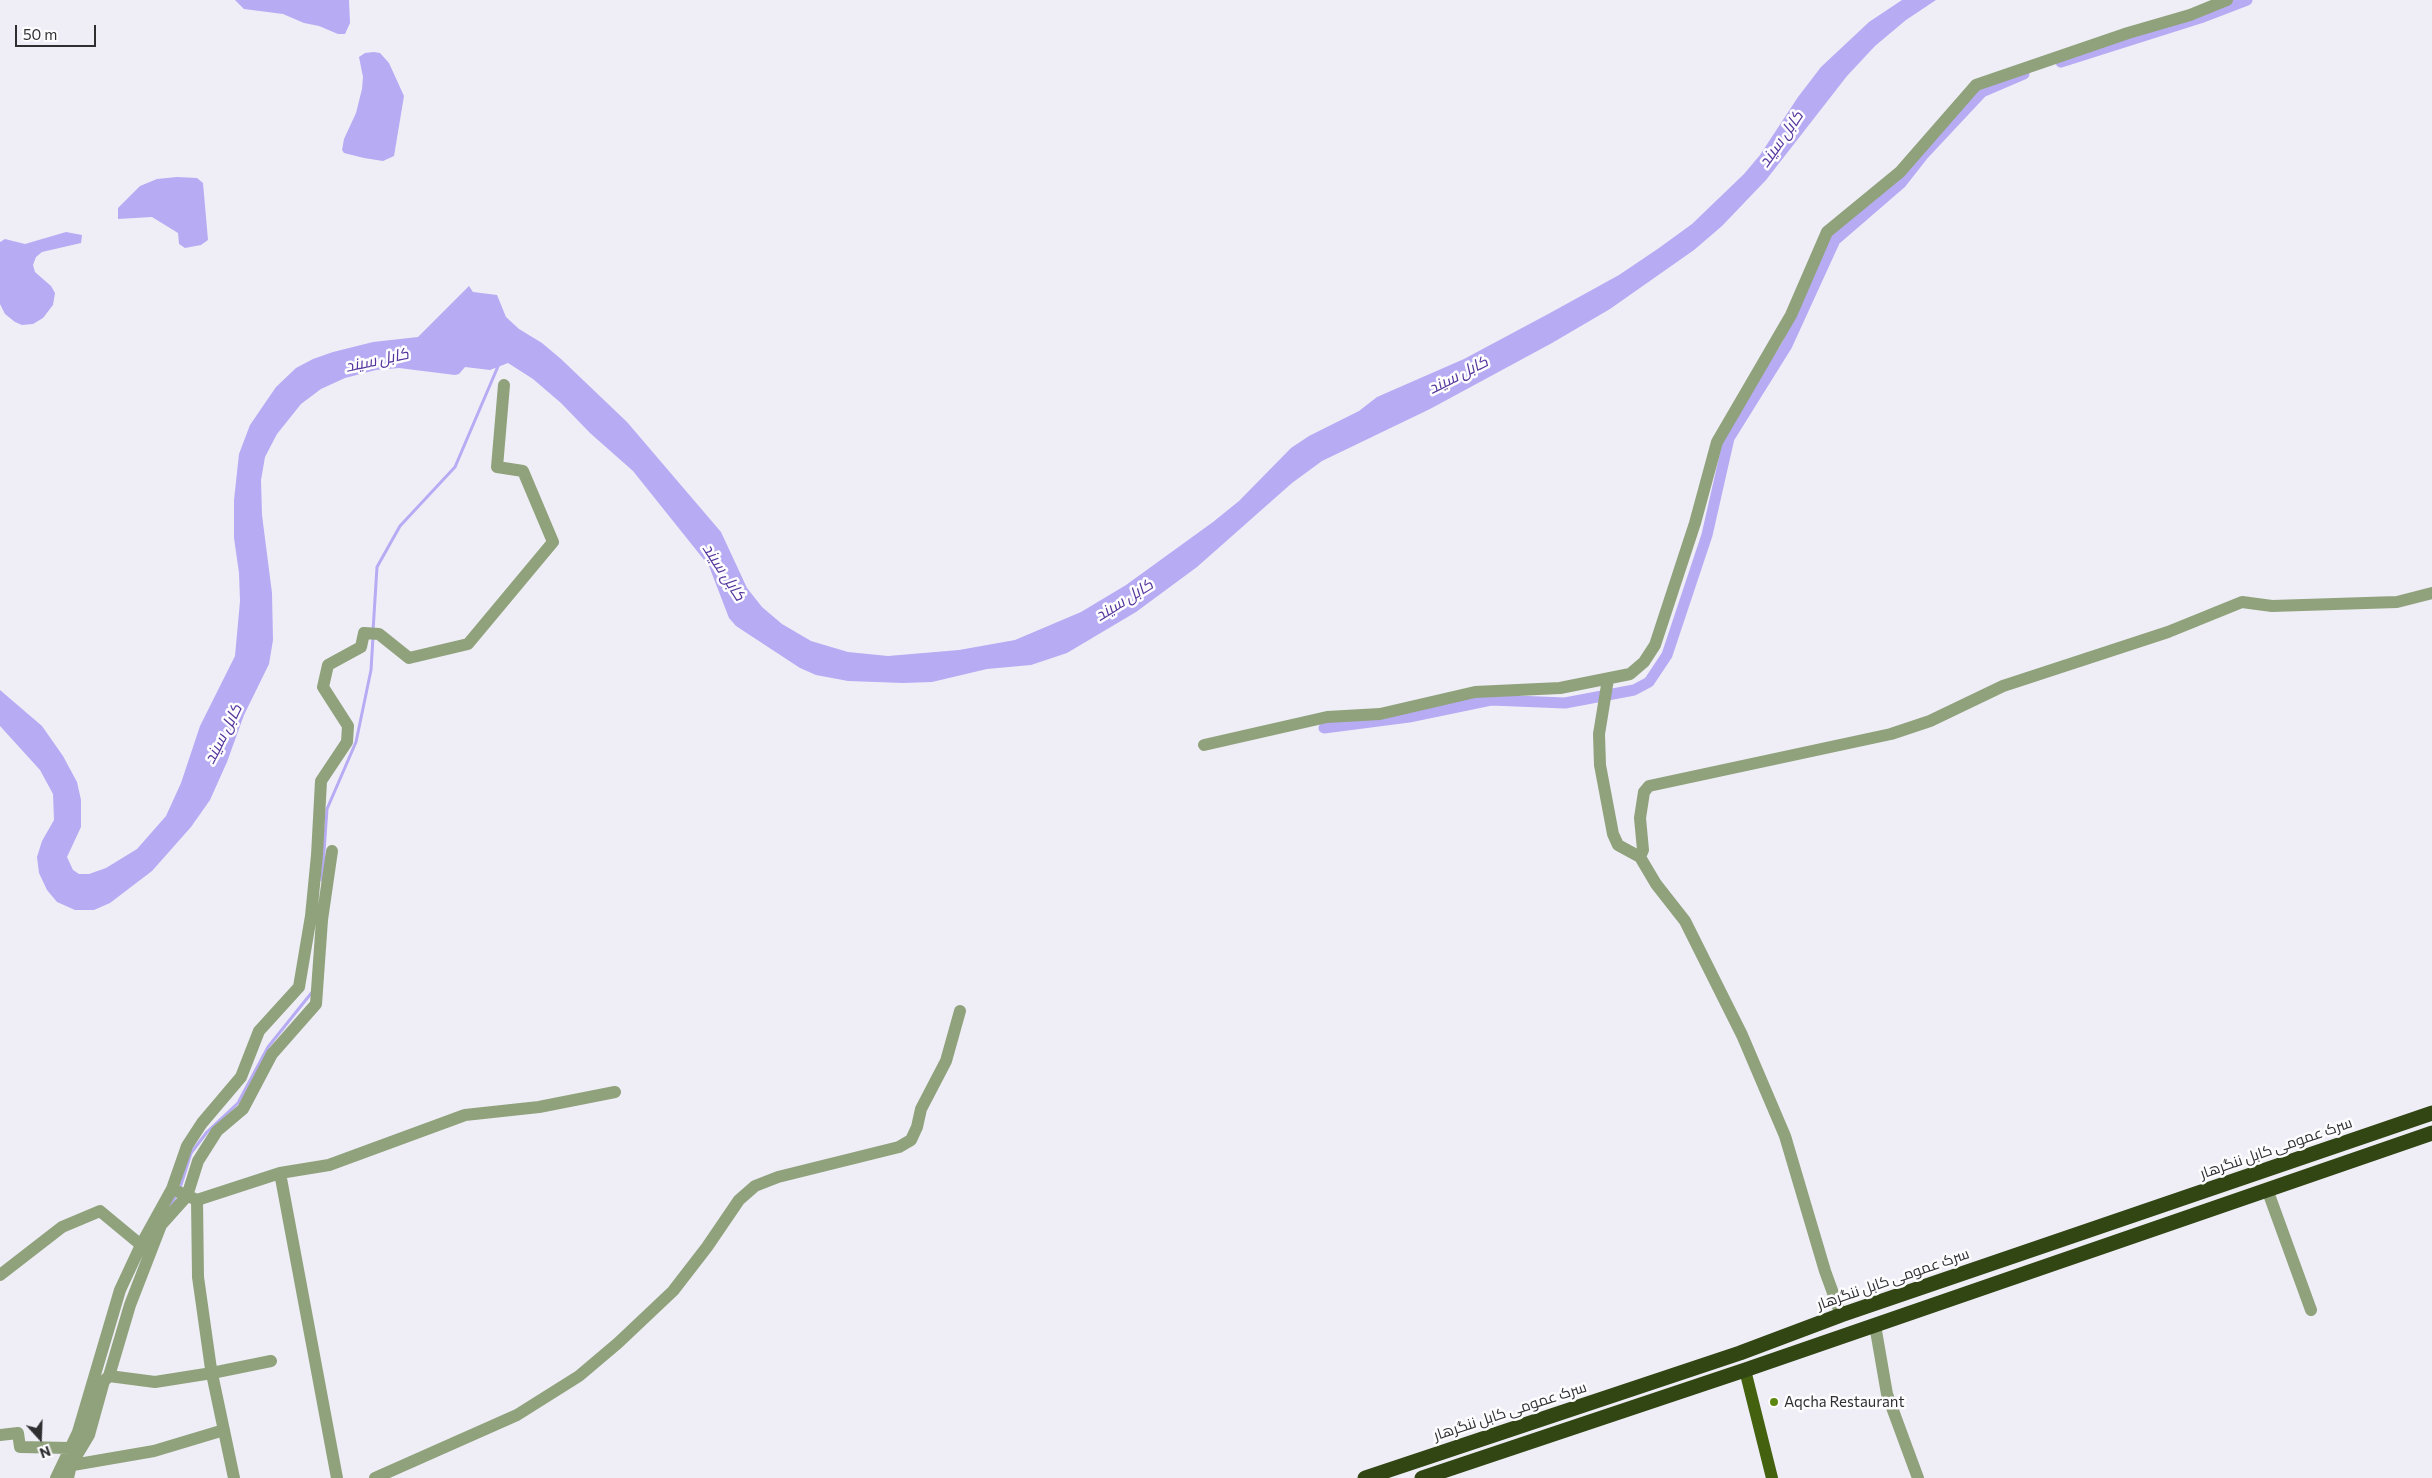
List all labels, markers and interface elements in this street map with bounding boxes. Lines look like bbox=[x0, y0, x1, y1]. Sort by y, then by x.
scale bar bbox=[18, 15, 99, 47]
text: 50 m bbox=[23, 25, 57, 43]
water label: کابل سيند bbox=[1755, 107, 1807, 171]
water label: کابل سيند bbox=[343, 344, 411, 376]
water label: کابل سيند bbox=[1425, 352, 1491, 398]
water label: کابل سيند bbox=[698, 540, 750, 604]
water label: کابل سيند bbox=[1092, 575, 1156, 625]
water label: کابل سيند bbox=[200, 701, 246, 767]
street label: سرک عمومی کابل ننگرهار bbox=[2198, 1113, 2354, 1183]
street label: سرک عمومی کابل ننگرهار bbox=[1815, 1244, 1971, 1314]
street label: سرک عمومی کابل ننگرهار bbox=[1431, 1378, 1589, 1444]
place label: Aqcha Restaurant bbox=[1784, 1393, 1905, 1411]
marker: Aqcha Restaurant bbox=[1768, 1396, 1780, 1408]
north arrow bbox=[15, 1413, 65, 1463]
text: N bbox=[37, 1443, 53, 1462]

